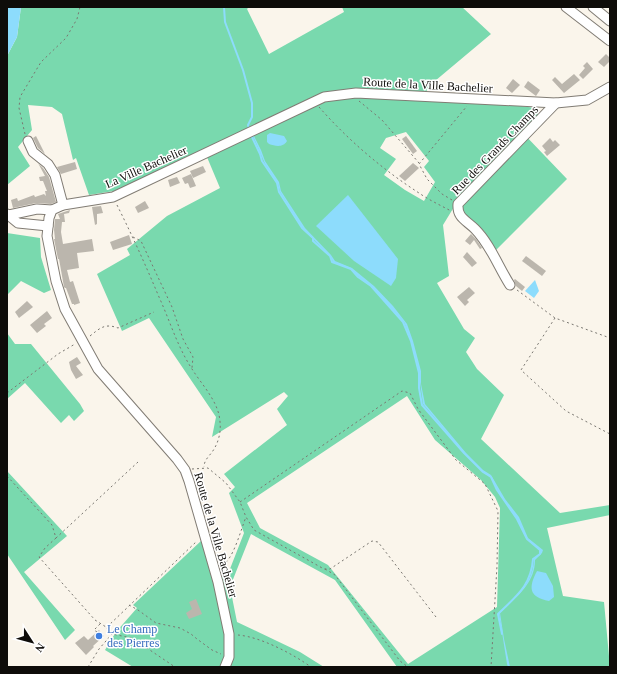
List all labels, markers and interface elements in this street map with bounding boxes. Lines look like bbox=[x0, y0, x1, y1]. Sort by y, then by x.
street label: Route de la Ville Bachelier bbox=[363, 75, 493, 95]
street label: Rue des Grands Champs bbox=[449, 102, 541, 197]
street label: La Ville Bachelier bbox=[103, 143, 189, 191]
street label: Route de la Ville Bachelier bbox=[191, 471, 241, 599]
north arrow bbox=[12, 622, 52, 662]
place label: Le Champ des Pierres bbox=[107, 622, 160, 650]
marker: Le Champ des Pierres bbox=[94, 631, 104, 641]
text: N bbox=[33, 641, 47, 655]

